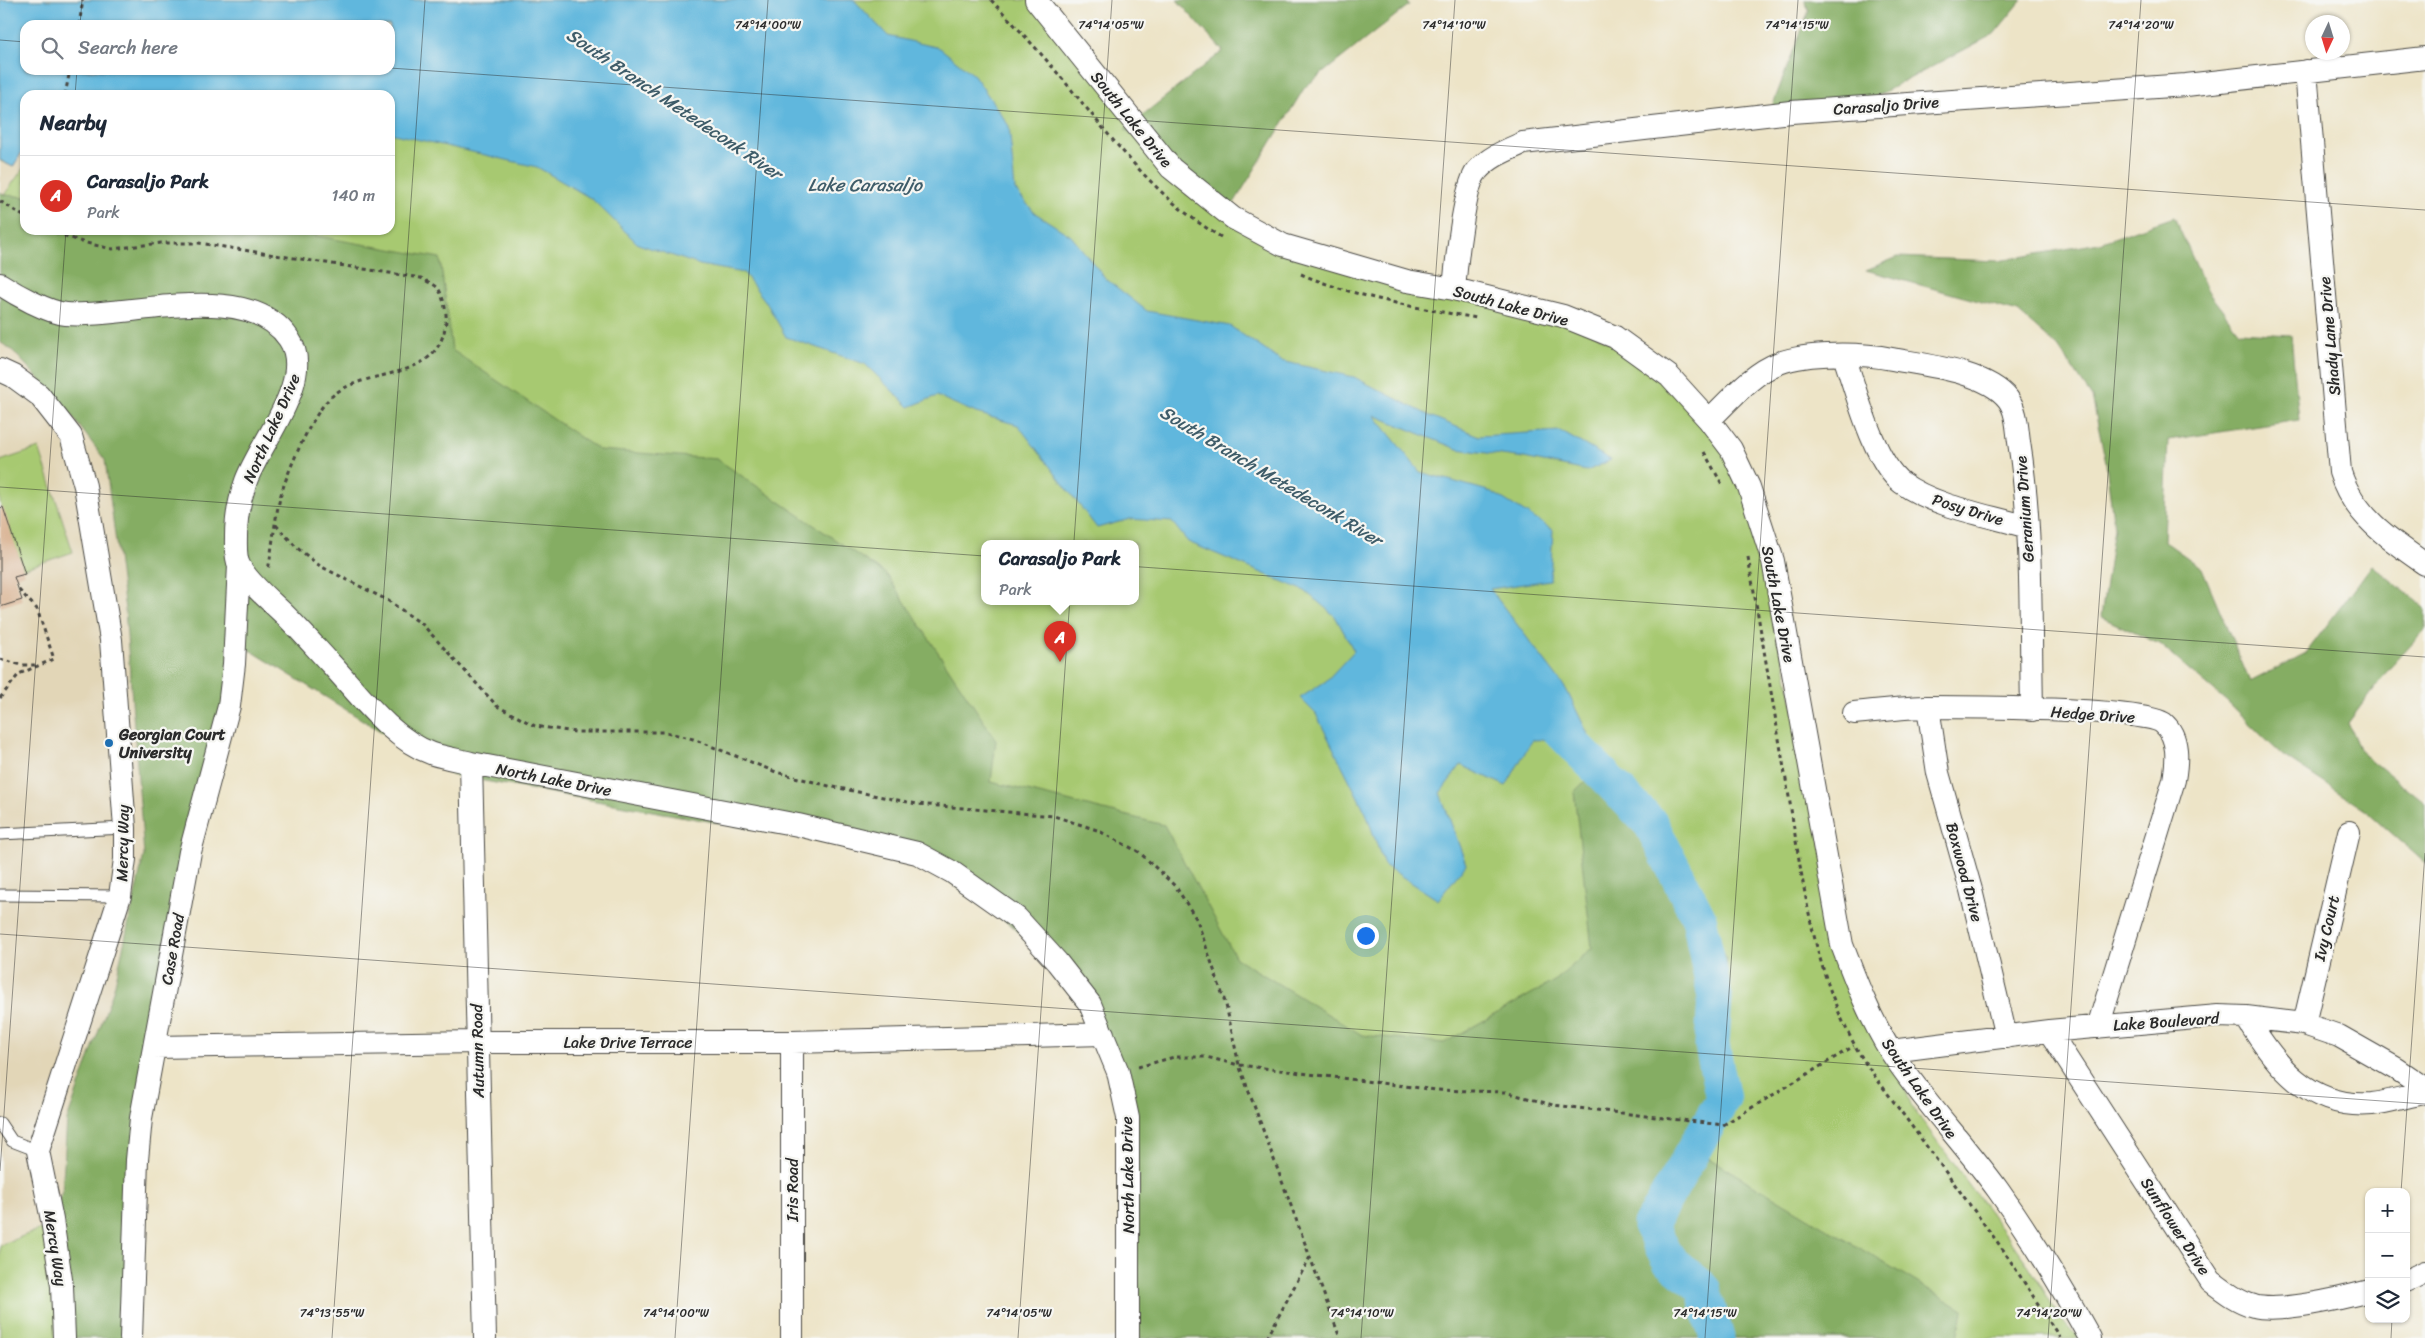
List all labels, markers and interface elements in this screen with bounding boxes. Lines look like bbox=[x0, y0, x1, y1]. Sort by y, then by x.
text: 74°14'00"W bbox=[735, 14, 802, 36]
text: 74°14'05"W bbox=[1078, 14, 1145, 36]
text: 74°14'10"W bbox=[1422, 14, 1487, 36]
text: 74°14'15"W bbox=[1765, 14, 1829, 36]
text: 74°14'20"W bbox=[2108, 14, 2174, 36]
north arrow bbox=[2305, 15, 2350, 60]
search box bbox=[20, 20, 395, 75]
water label: South Branch Metedeconk River bbox=[560, 20, 791, 190]
text: Search here bbox=[78, 31, 178, 64]
icon: search bbox=[38, 34, 66, 62]
street label: South Lake Drive bbox=[1083, 64, 1180, 175]
street label: Carasaljo Drive bbox=[1832, 87, 1940, 124]
text: Nearby bbox=[40, 104, 106, 142]
text: Carasaljo Park bbox=[87, 165, 209, 198]
water label: Lake Carasaljo bbox=[808, 169, 923, 201]
text: A bbox=[51, 181, 61, 210]
text: 140 m bbox=[332, 181, 375, 210]
text: Park bbox=[87, 198, 120, 227]
street label: Shady Lane Drive bbox=[2310, 275, 2349, 397]
street label: South Lake Drive bbox=[1450, 276, 1572, 335]
street label: North Lake Drive bbox=[234, 369, 309, 488]
water label: South Branch Metedeconk River bbox=[1154, 397, 1391, 557]
street label: Geranium Drive bbox=[2006, 455, 2043, 563]
street label: Posy Drive bbox=[1929, 485, 2007, 534]
popup bbox=[981, 540, 1139, 605]
text: Carasaljo Park bbox=[999, 542, 1121, 575]
street label: South Lake Drive bbox=[1753, 543, 1804, 665]
text: Park bbox=[999, 575, 1032, 604]
pin: A bbox=[1044, 621, 1076, 662]
street label: Hedge Drive bbox=[2050, 697, 2136, 732]
place label: Georgian Court University bbox=[118, 720, 226, 767]
marker: Georgian Court University bbox=[103, 737, 115, 749]
street label: North Lake Drive bbox=[494, 754, 614, 805]
street label: Mercy Way bbox=[107, 804, 138, 882]
street label: Boxwood Drive bbox=[1937, 819, 1992, 925]
street label: Ivy Court bbox=[2305, 892, 2348, 965]
street label: Case Road bbox=[152, 910, 193, 987]
your location bbox=[1353, 923, 1379, 949]
street label: Autumn Road bbox=[462, 1002, 493, 1099]
street label: Lake Boulevard bbox=[2112, 1003, 2222, 1040]
street label: Lake Drive Terrace bbox=[564, 1028, 692, 1057]
street label: South Lake Drive bbox=[1874, 1032, 1966, 1145]
street label: North Lake Drive bbox=[1112, 1116, 1143, 1234]
street label: Iris Road bbox=[778, 1157, 807, 1223]
street label: Sunflower Drive bbox=[2133, 1171, 2218, 1281]
map controls bbox=[2365, 1188, 2410, 1323]
button: + bbox=[2365, 1188, 2410, 1233]
street label: Mercy Way bbox=[35, 1208, 76, 1289]
button: − bbox=[2365, 1233, 2410, 1278]
button: layers bbox=[2365, 1278, 2410, 1323]
text: 74°13'55"W bbox=[300, 1302, 365, 1324]
text: 74°14'00"W bbox=[643, 1302, 710, 1324]
text: 74°14'05"W bbox=[986, 1302, 1053, 1324]
text: 74°14'10"W bbox=[1330, 1302, 1395, 1324]
text: 74°14'15"W bbox=[1673, 1302, 1737, 1324]
text: 74°14'20"W bbox=[2016, 1302, 2082, 1324]

